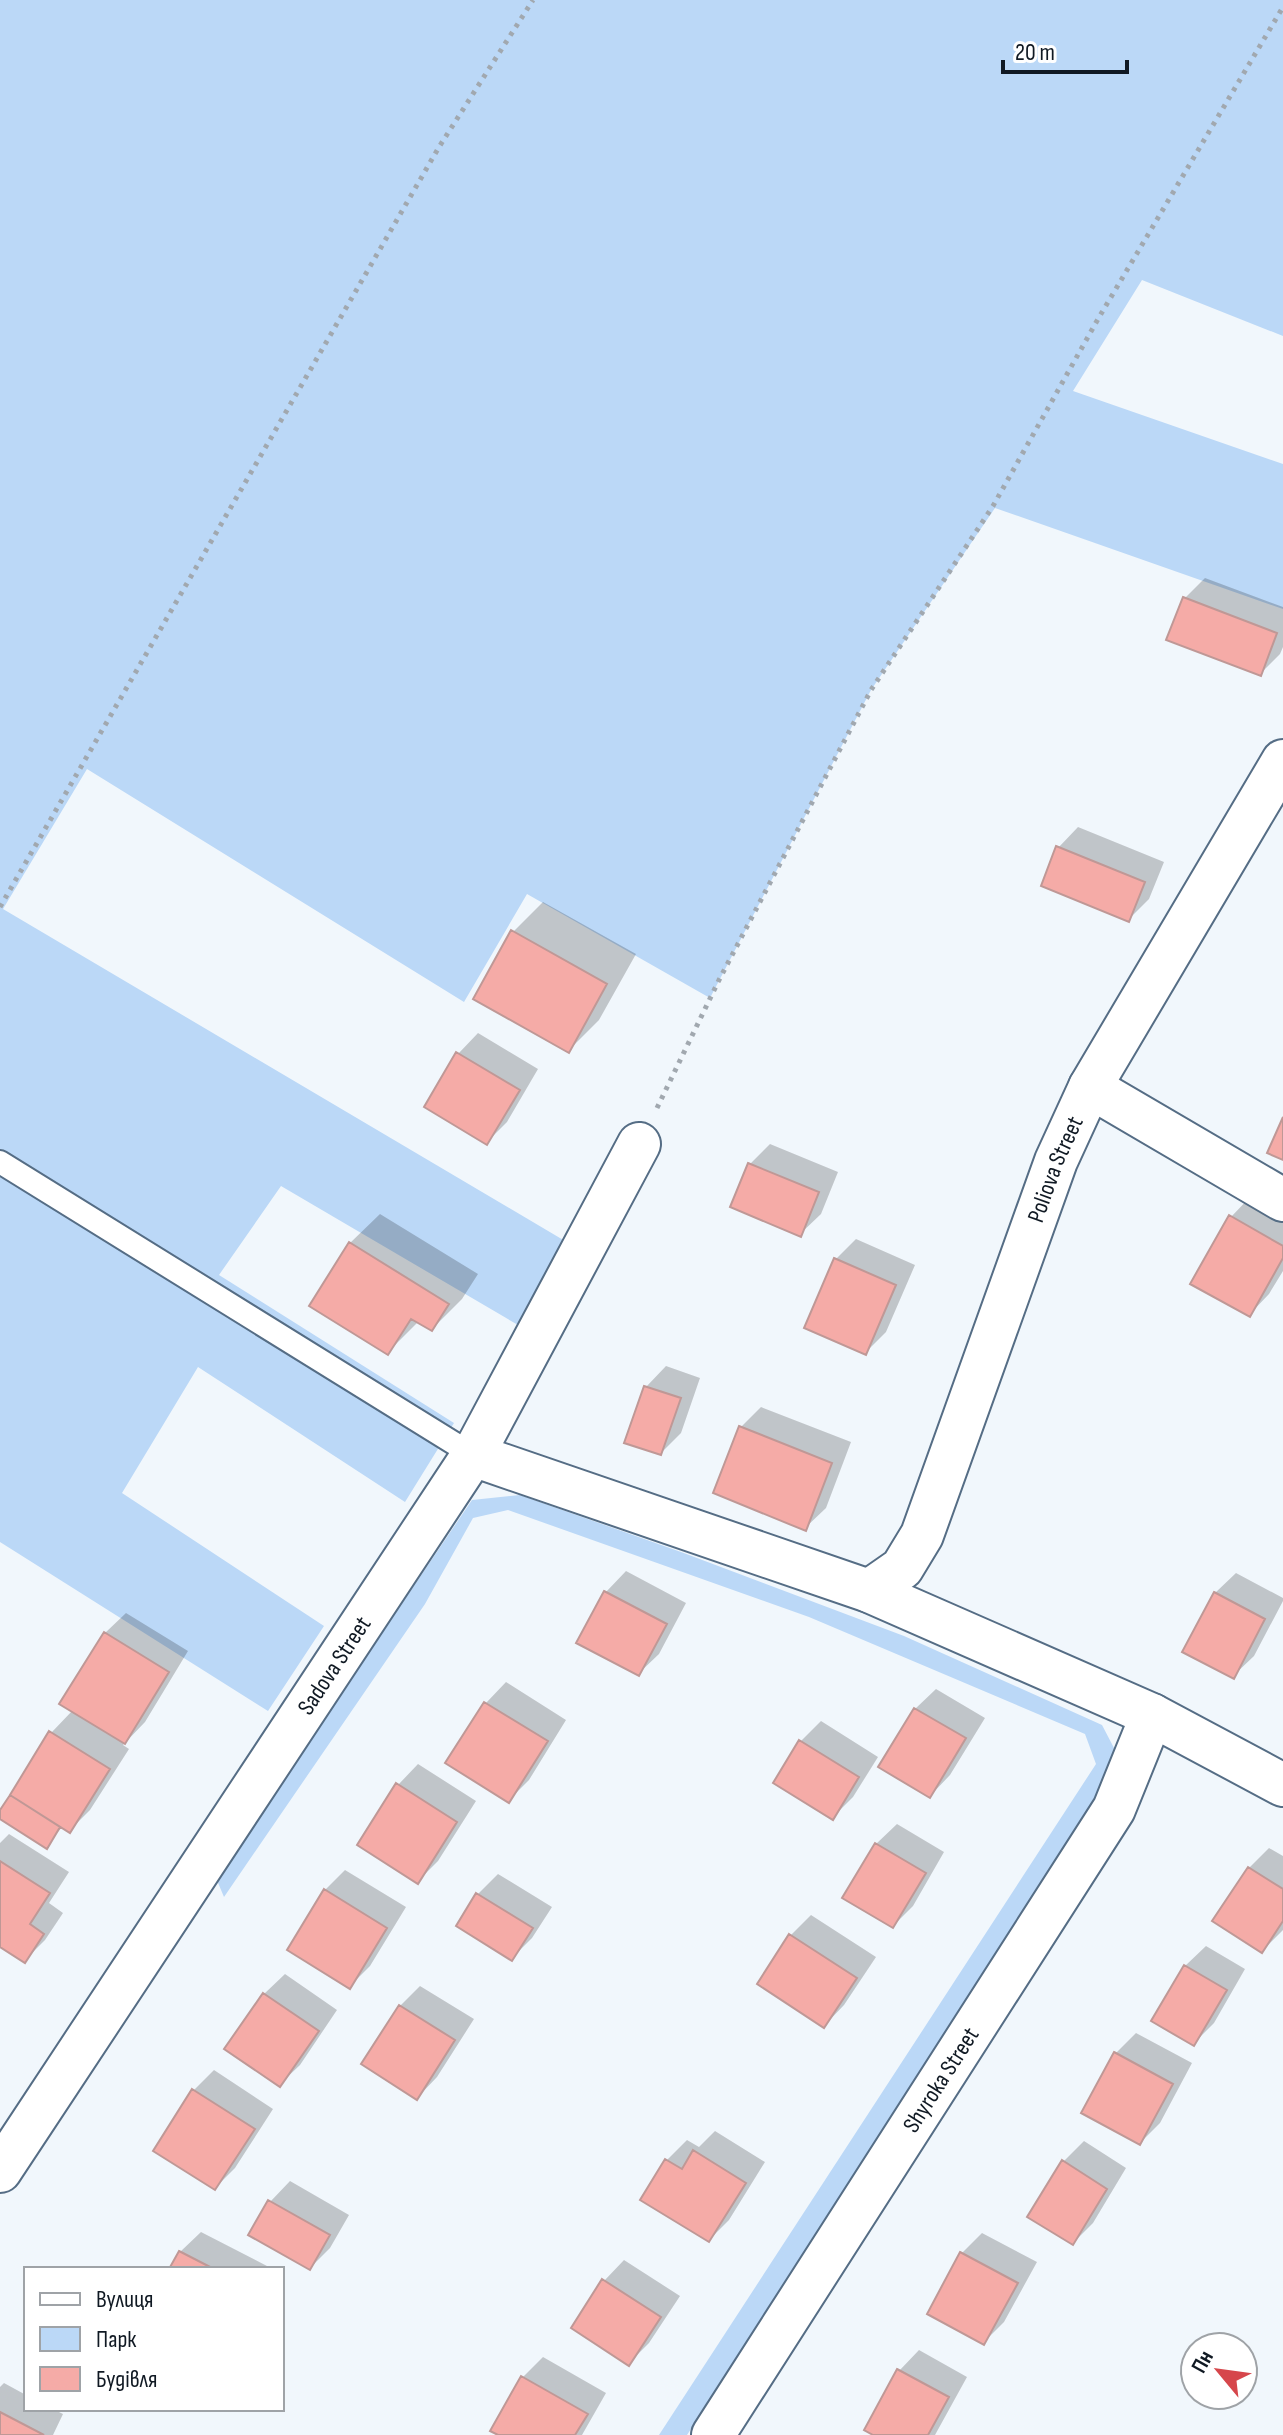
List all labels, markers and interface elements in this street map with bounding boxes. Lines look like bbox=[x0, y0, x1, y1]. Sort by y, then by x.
scale bar bbox=[1003, 24, 1127, 74]
text: 20 m bbox=[1015, 38, 1055, 67]
street label: Poliova Street bbox=[1021, 1111, 1089, 1226]
street label: Sadova Street bbox=[291, 1611, 377, 1720]
street label: Shyroka Street bbox=[896, 2022, 985, 2138]
legend bbox=[24, 2267, 284, 2411]
text: Вулиця bbox=[96, 2285, 154, 2314]
text: Парк bbox=[96, 2325, 137, 2354]
north arrow bbox=[1179, 2331, 1259, 2411]
text: Пн bbox=[1186, 2346, 1220, 2378]
text: Будівля bbox=[96, 2365, 157, 2394]

